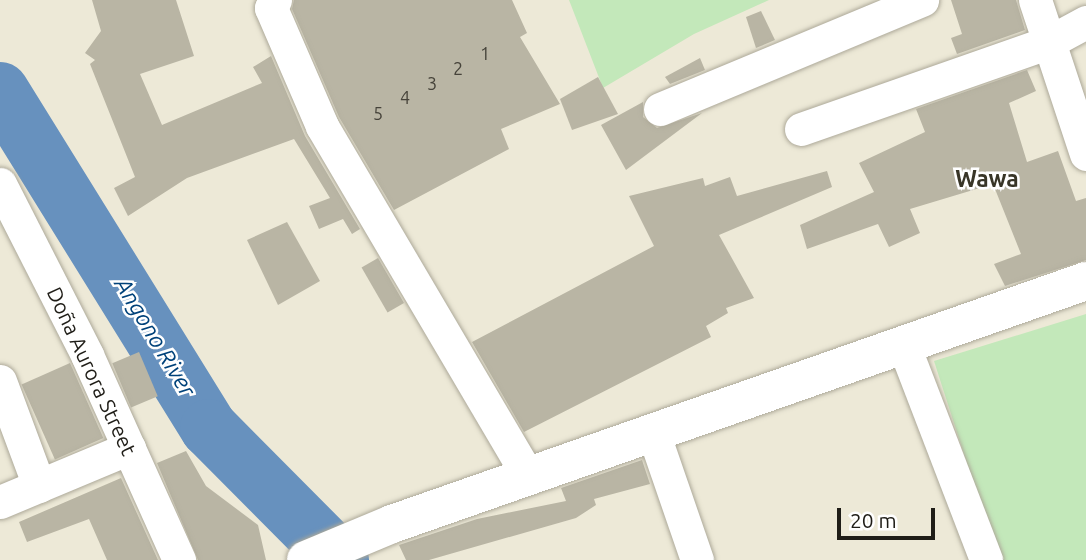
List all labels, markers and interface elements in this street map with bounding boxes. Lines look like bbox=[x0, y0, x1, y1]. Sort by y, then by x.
house number: 1 bbox=[480, 42, 490, 64]
house number: 2 bbox=[453, 57, 463, 79]
house number: 3 bbox=[427, 72, 437, 94]
house number: 4 bbox=[400, 86, 410, 108]
house number: 5 bbox=[373, 102, 383, 124]
district label: Wawa bbox=[955, 165, 1019, 193]
water label: Angono River bbox=[109, 272, 201, 402]
street label: Doña Aurora Street bbox=[42, 283, 142, 459]
scale bar bbox=[841, 494, 939, 538]
text: 20 m bbox=[850, 508, 897, 532]

